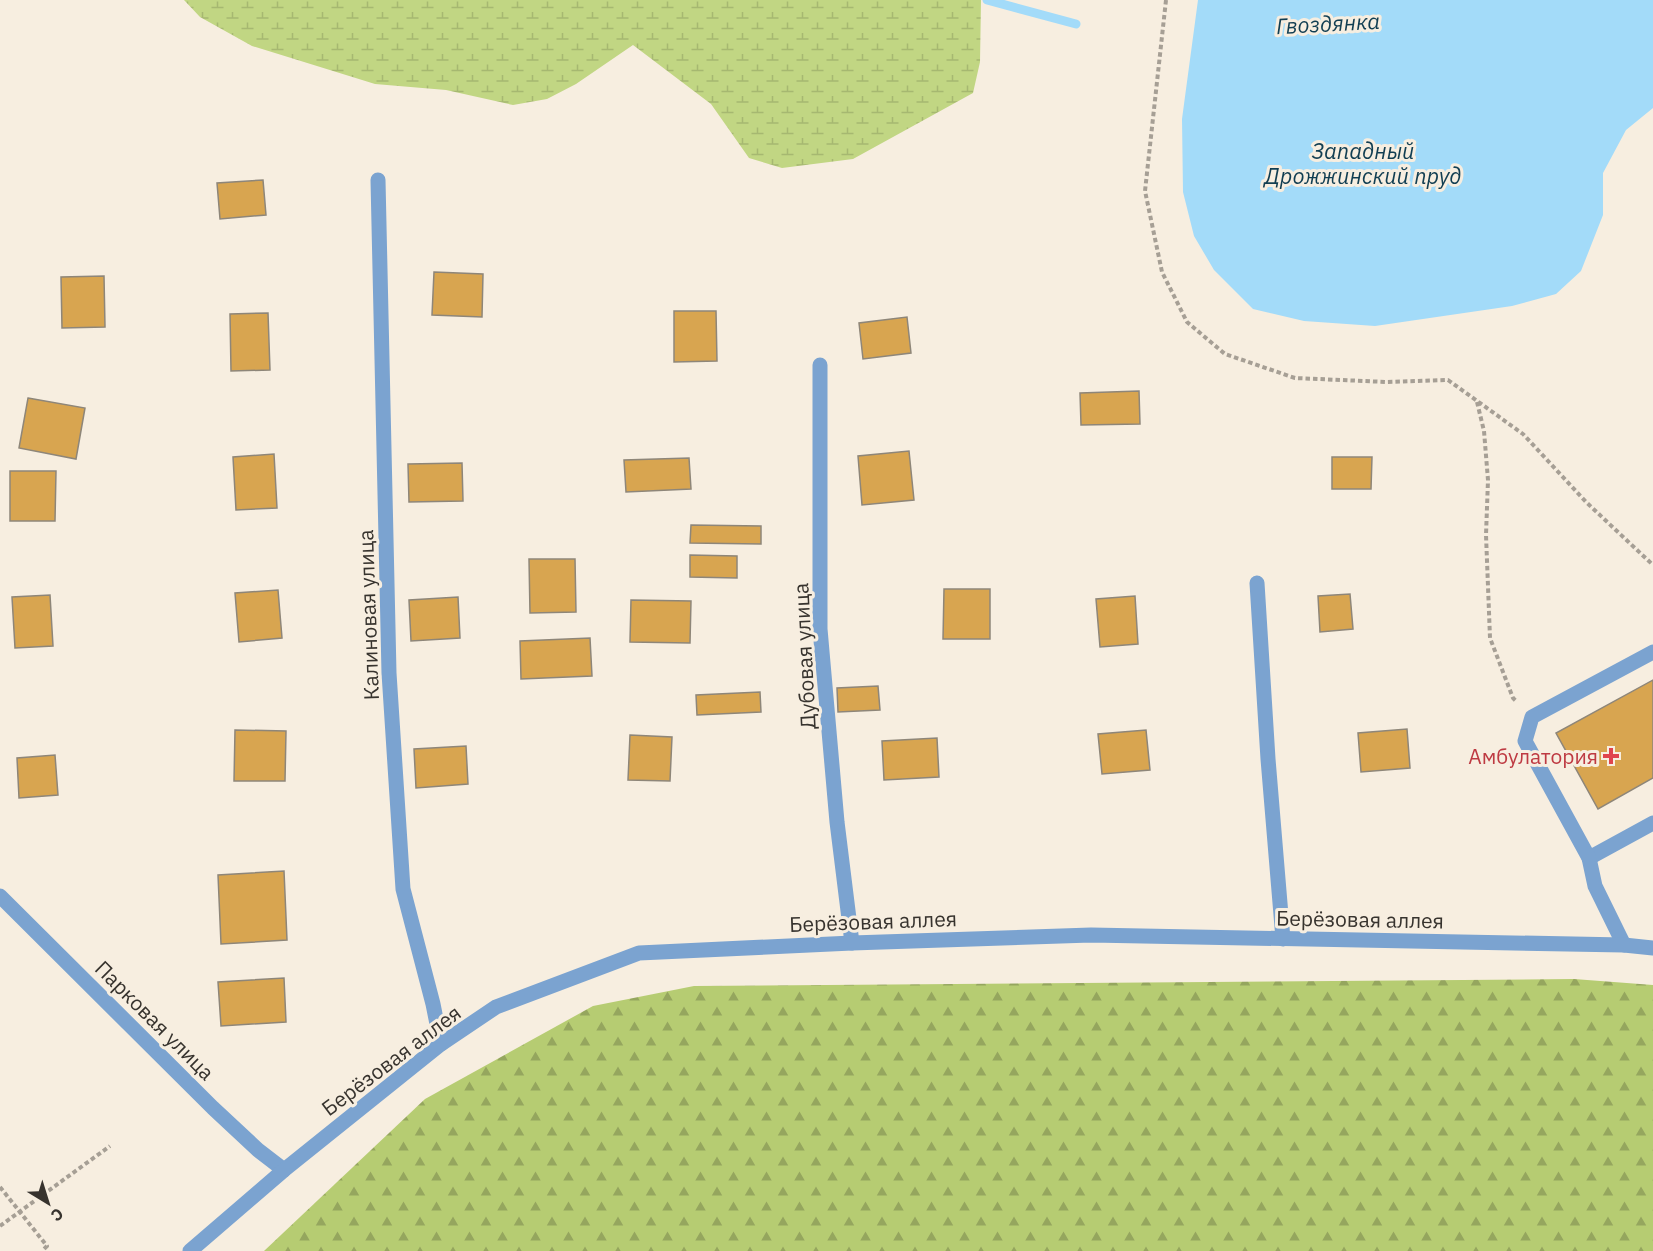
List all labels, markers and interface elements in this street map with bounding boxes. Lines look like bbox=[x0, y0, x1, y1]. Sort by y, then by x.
water label: Гвоздянка bbox=[1275, 6, 1381, 40]
water label: Западный Дрожжинский пруд bbox=[1263, 136, 1461, 190]
street label: Калиновая улица bbox=[351, 529, 385, 701]
street label: Дубовая улица bbox=[786, 582, 822, 730]
place label: Амбулатория bbox=[1468, 742, 1598, 770]
marker: Амбулатория bbox=[1602, 747, 1620, 765]
street label: Берёзовая аллея bbox=[789, 904, 957, 938]
street label: Берёзовая аллея bbox=[1276, 904, 1444, 934]
street label: Парковая улица bbox=[89, 954, 221, 1086]
street label: Берёзовая аллея bbox=[316, 998, 466, 1122]
north arrow bbox=[18, 1173, 78, 1233]
text: С bbox=[47, 1204, 67, 1226]

